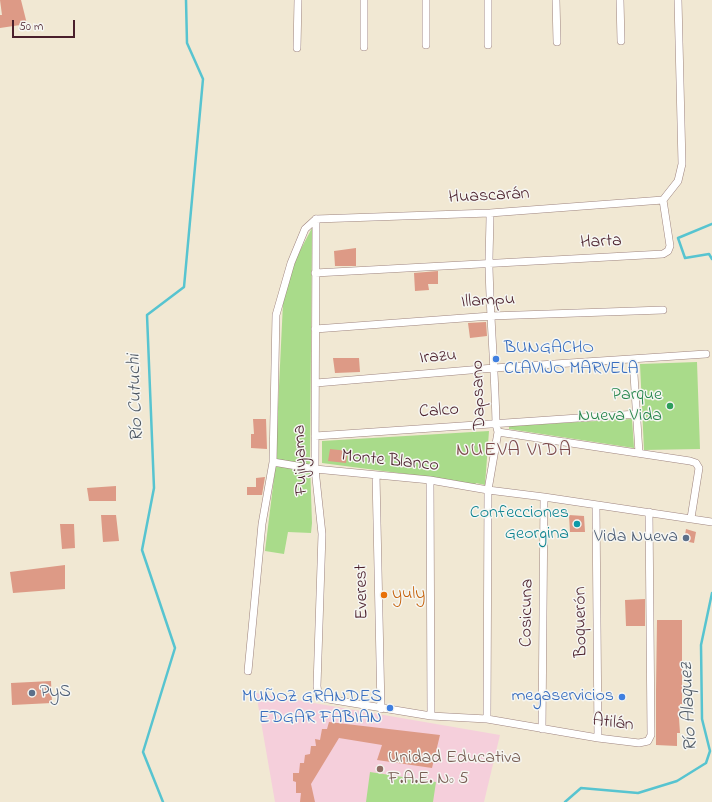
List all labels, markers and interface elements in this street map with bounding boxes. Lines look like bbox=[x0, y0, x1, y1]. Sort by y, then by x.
scale bar bbox=[14, 12, 77, 38]
text: 50 m bbox=[19, 18, 43, 36]
street label: Huascarán bbox=[448, 184, 530, 210]
street label: Harta bbox=[580, 231, 622, 255]
street label: Illampu bbox=[460, 290, 516, 314]
place label: BUNGACHO CLAVIJO MARVELA bbox=[504, 338, 639, 380]
street label: Irazu bbox=[418, 346, 458, 370]
water label: Río Cutuchi bbox=[124, 354, 150, 442]
marker: BUNGACHO CLAVIJO MARVELA bbox=[491, 354, 501, 364]
street label: Dapsano bbox=[468, 360, 492, 430]
place label: Parque Nueva Vida bbox=[578, 385, 662, 428]
street label: Calco bbox=[418, 400, 460, 424]
marker: Parque Nueva Vida bbox=[665, 401, 675, 411]
street label: Fujiyama bbox=[290, 424, 314, 496]
district label: NUEVA VIDA bbox=[456, 440, 572, 464]
street label: Monte Blanco bbox=[340, 446, 440, 478]
place label: Confecciones Georgina bbox=[470, 503, 569, 546]
marker: Confecciones Georgina bbox=[572, 519, 582, 529]
place label: Vida Nueva bbox=[594, 527, 678, 549]
marker: Vida Nueva bbox=[681, 533, 691, 543]
street label: Everest bbox=[352, 564, 374, 620]
street label: Cosicuna bbox=[517, 579, 539, 647]
place label: yuly bbox=[392, 584, 425, 606]
street label: Boquerón bbox=[571, 586, 593, 658]
marker: yuly bbox=[379, 590, 389, 600]
water label: Río Alaquez bbox=[676, 662, 704, 752]
place label: PyS bbox=[40, 682, 71, 704]
place label: megaservicios bbox=[511, 686, 614, 708]
place label: MUÑOZ GRANDES EDGAR FABIAN bbox=[242, 687, 382, 730]
marker: PyS bbox=[27, 688, 37, 698]
marker: megaservicios bbox=[617, 692, 627, 702]
marker: MUÑOZ GRANDES EDGAR FABIAN bbox=[385, 703, 395, 713]
street label: Atilán bbox=[591, 711, 635, 737]
place label: Unidad Educativa F.A.E. Nº 5 bbox=[388, 748, 521, 790]
marker: Unidad Educativa F.A.E. Nº 5 bbox=[375, 764, 385, 774]

